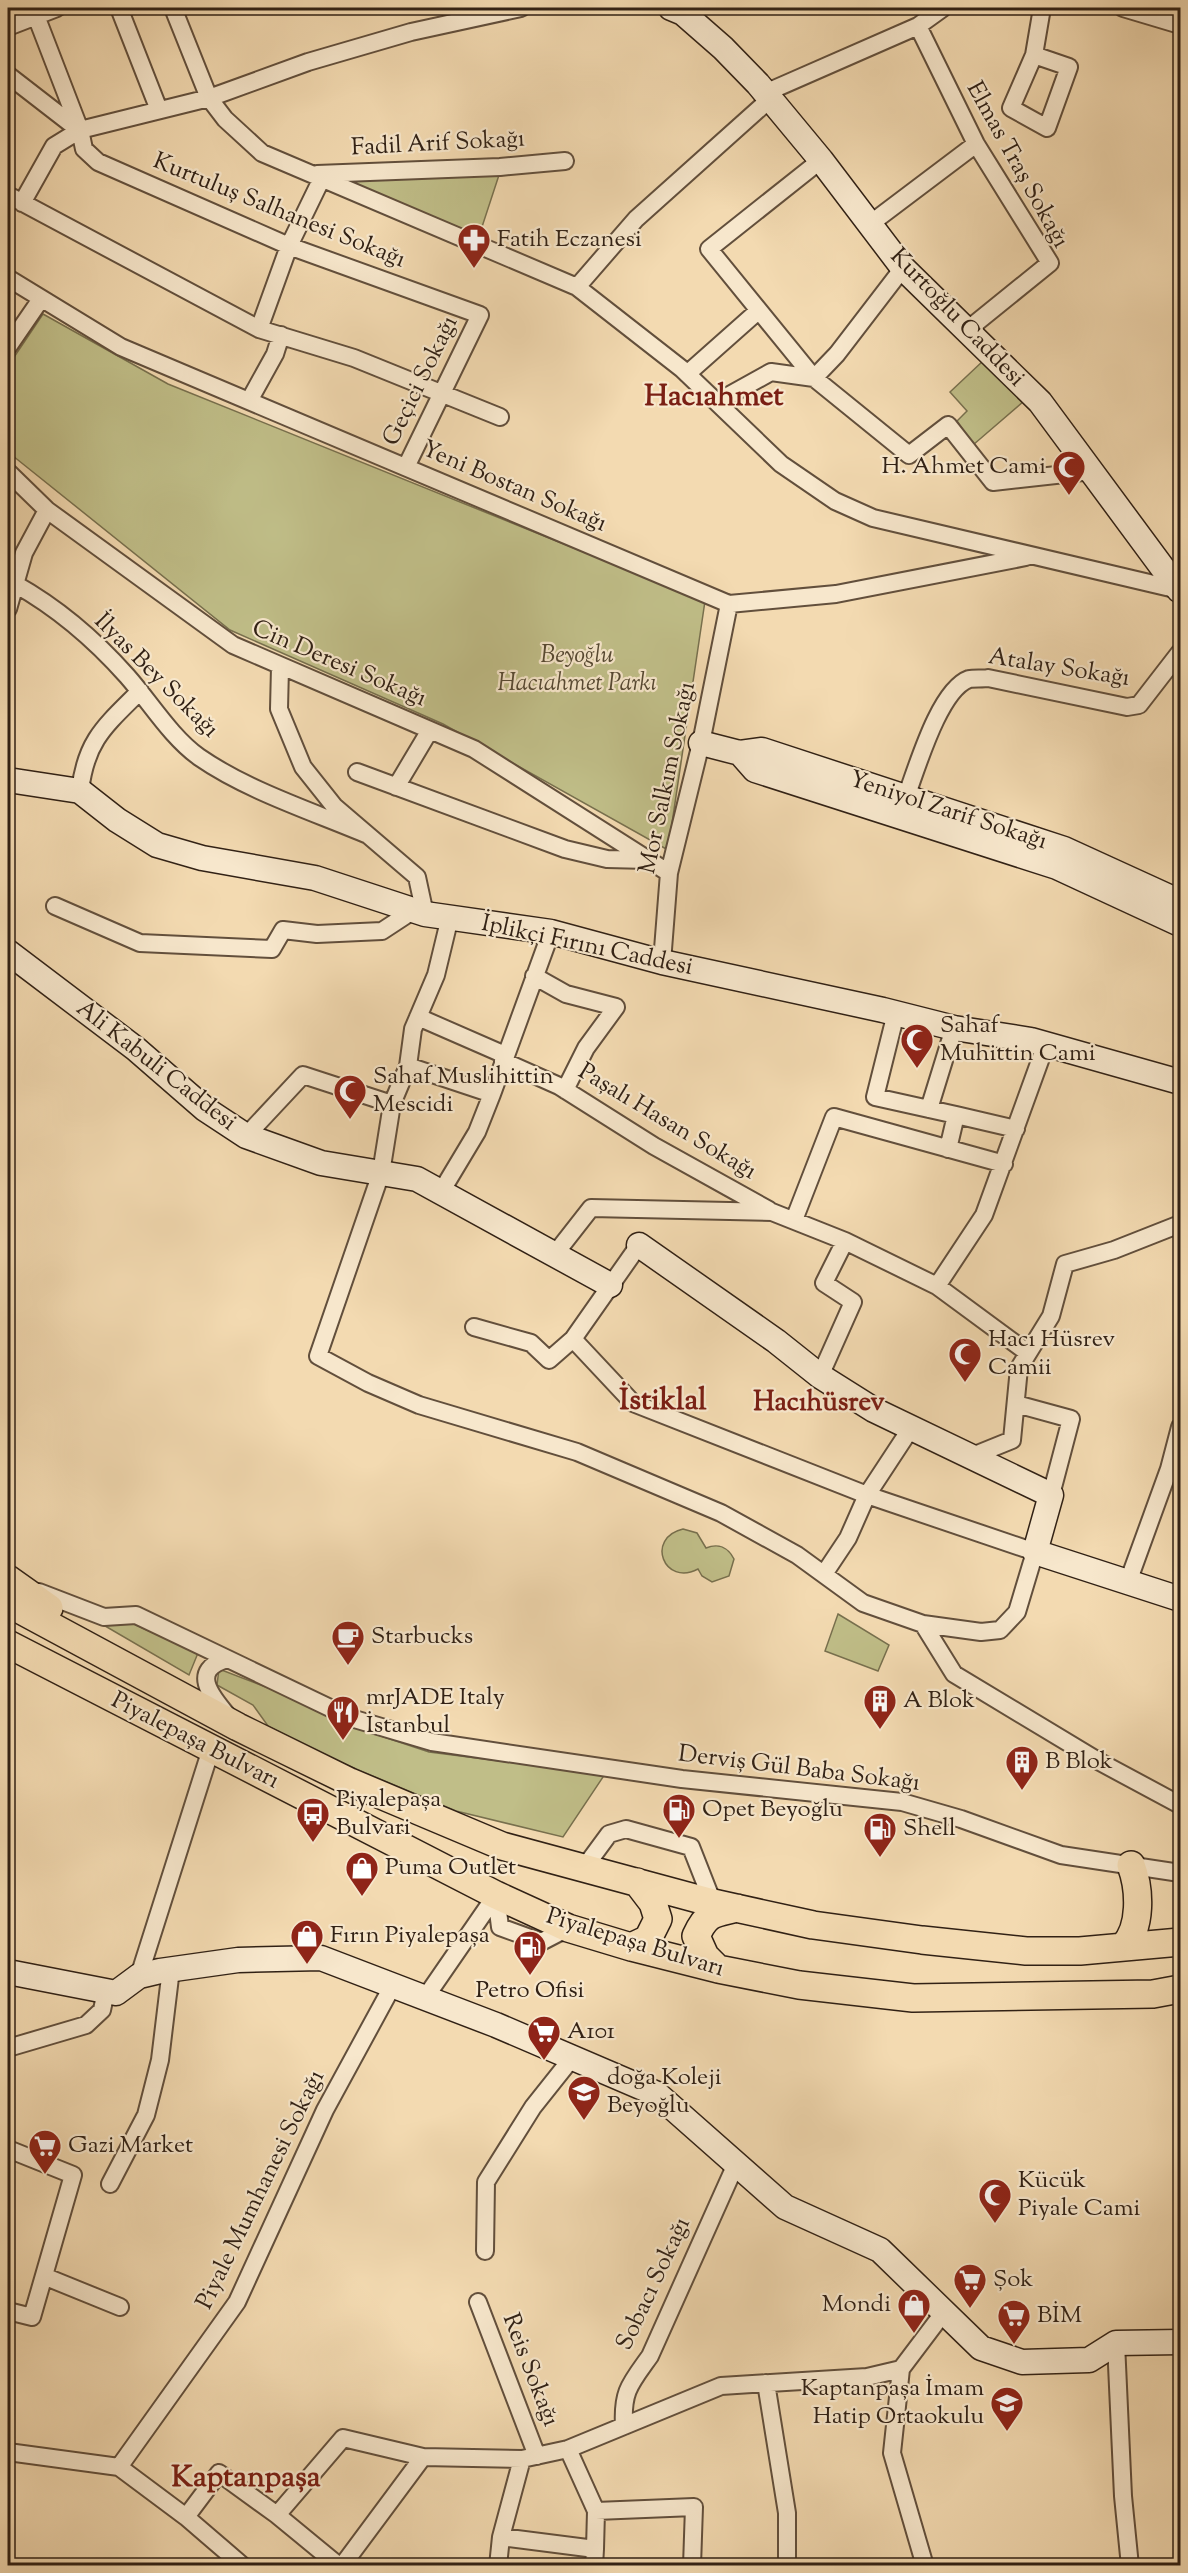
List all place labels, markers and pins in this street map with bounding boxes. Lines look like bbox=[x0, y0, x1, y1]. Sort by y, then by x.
pharmacy icon: Fatih Eczanesi bbox=[456, 222, 492, 269]
place label: Fatih Eczanesi bbox=[497, 223, 642, 257]
mosque icon: H. Ahmet Cami bbox=[1051, 449, 1087, 496]
place label: H. Ahmet Cami bbox=[882, 450, 1046, 484]
place label: Sahaf Muhittin Cami bbox=[940, 1009, 1096, 1071]
mosque icon: Sahaf Muhittin Cami bbox=[899, 1022, 935, 1069]
place label: Sahaf Muslihittin Mescidi bbox=[373, 1060, 554, 1122]
mosque icon: Sahaf Muslihittin Mescidi bbox=[332, 1073, 368, 1120]
place label: Hacı Hüsrev Camii bbox=[988, 1323, 1116, 1385]
mosque icon: Hacı Hüsrev Camii bbox=[947, 1336, 983, 1383]
cafe icon: Starbucks bbox=[330, 1619, 366, 1666]
place label: Starbucks bbox=[371, 1620, 473, 1654]
place label: mrJADE Italy İstanbul bbox=[366, 1681, 505, 1743]
building icon: A Blok bbox=[862, 1683, 898, 1730]
place label: A Blok bbox=[903, 1684, 975, 1718]
restaurant icon: mrJADE Italy İstanbul bbox=[325, 1694, 361, 1741]
building icon: B Blok bbox=[1004, 1744, 1040, 1791]
place label: B Blok bbox=[1045, 1745, 1113, 1779]
place label: Piyalepaşa Bulvari bbox=[336, 1783, 441, 1845]
fuel station icon: Opet Beyoğlu bbox=[661, 1792, 697, 1839]
place label: Opet Beyoğlu bbox=[702, 1793, 843, 1827]
bus stop icon: Piyalepaşa Bulvari bbox=[295, 1796, 331, 1843]
fuel station icon: Shell bbox=[862, 1811, 898, 1858]
place label: Shell bbox=[903, 1812, 956, 1846]
shop icon: Puma Outlet bbox=[344, 1850, 380, 1897]
place label: Puma Outlet bbox=[385, 1851, 516, 1885]
shop icon: Fırın Piyalepaşa bbox=[289, 1918, 325, 1965]
place label: Fırın Piyalepaşa bbox=[330, 1919, 490, 1953]
fuel station icon: Petro Ofisi bbox=[512, 1929, 548, 1976]
place label: Petro Ofisi bbox=[476, 1974, 585, 2008]
supermarket icon: A101 bbox=[526, 2014, 562, 2061]
place label: A101 bbox=[567, 2015, 615, 2049]
place label: doğa Koleji Beyoğlu bbox=[607, 2061, 722, 2123]
school or university icon: doğa Koleji Beyoğlu bbox=[566, 2074, 602, 2121]
supermarket icon: Gazi Market bbox=[27, 2128, 63, 2175]
place label: Gazi Market bbox=[68, 2129, 193, 2163]
place label: Kücük Piyale Cami bbox=[1018, 2164, 1141, 2226]
mosque icon: Kücük Piyale Cami bbox=[977, 2177, 1013, 2224]
supermarket icon: Şok bbox=[952, 2262, 988, 2309]
place label: Şok bbox=[993, 2263, 1033, 2297]
shop icon: Mondi bbox=[896, 2287, 932, 2334]
place label: Mondi bbox=[822, 2288, 891, 2322]
supermarket icon: BİM bbox=[996, 2298, 1032, 2345]
place label: BİM bbox=[1037, 2299, 1082, 2333]
place label: Kaptanpaşa İmam Hatip Ortaokulu bbox=[801, 2372, 984, 2434]
school or university icon: Kaptanpaşa İmam Hatip Ortaokulu bbox=[989, 2385, 1025, 2432]

